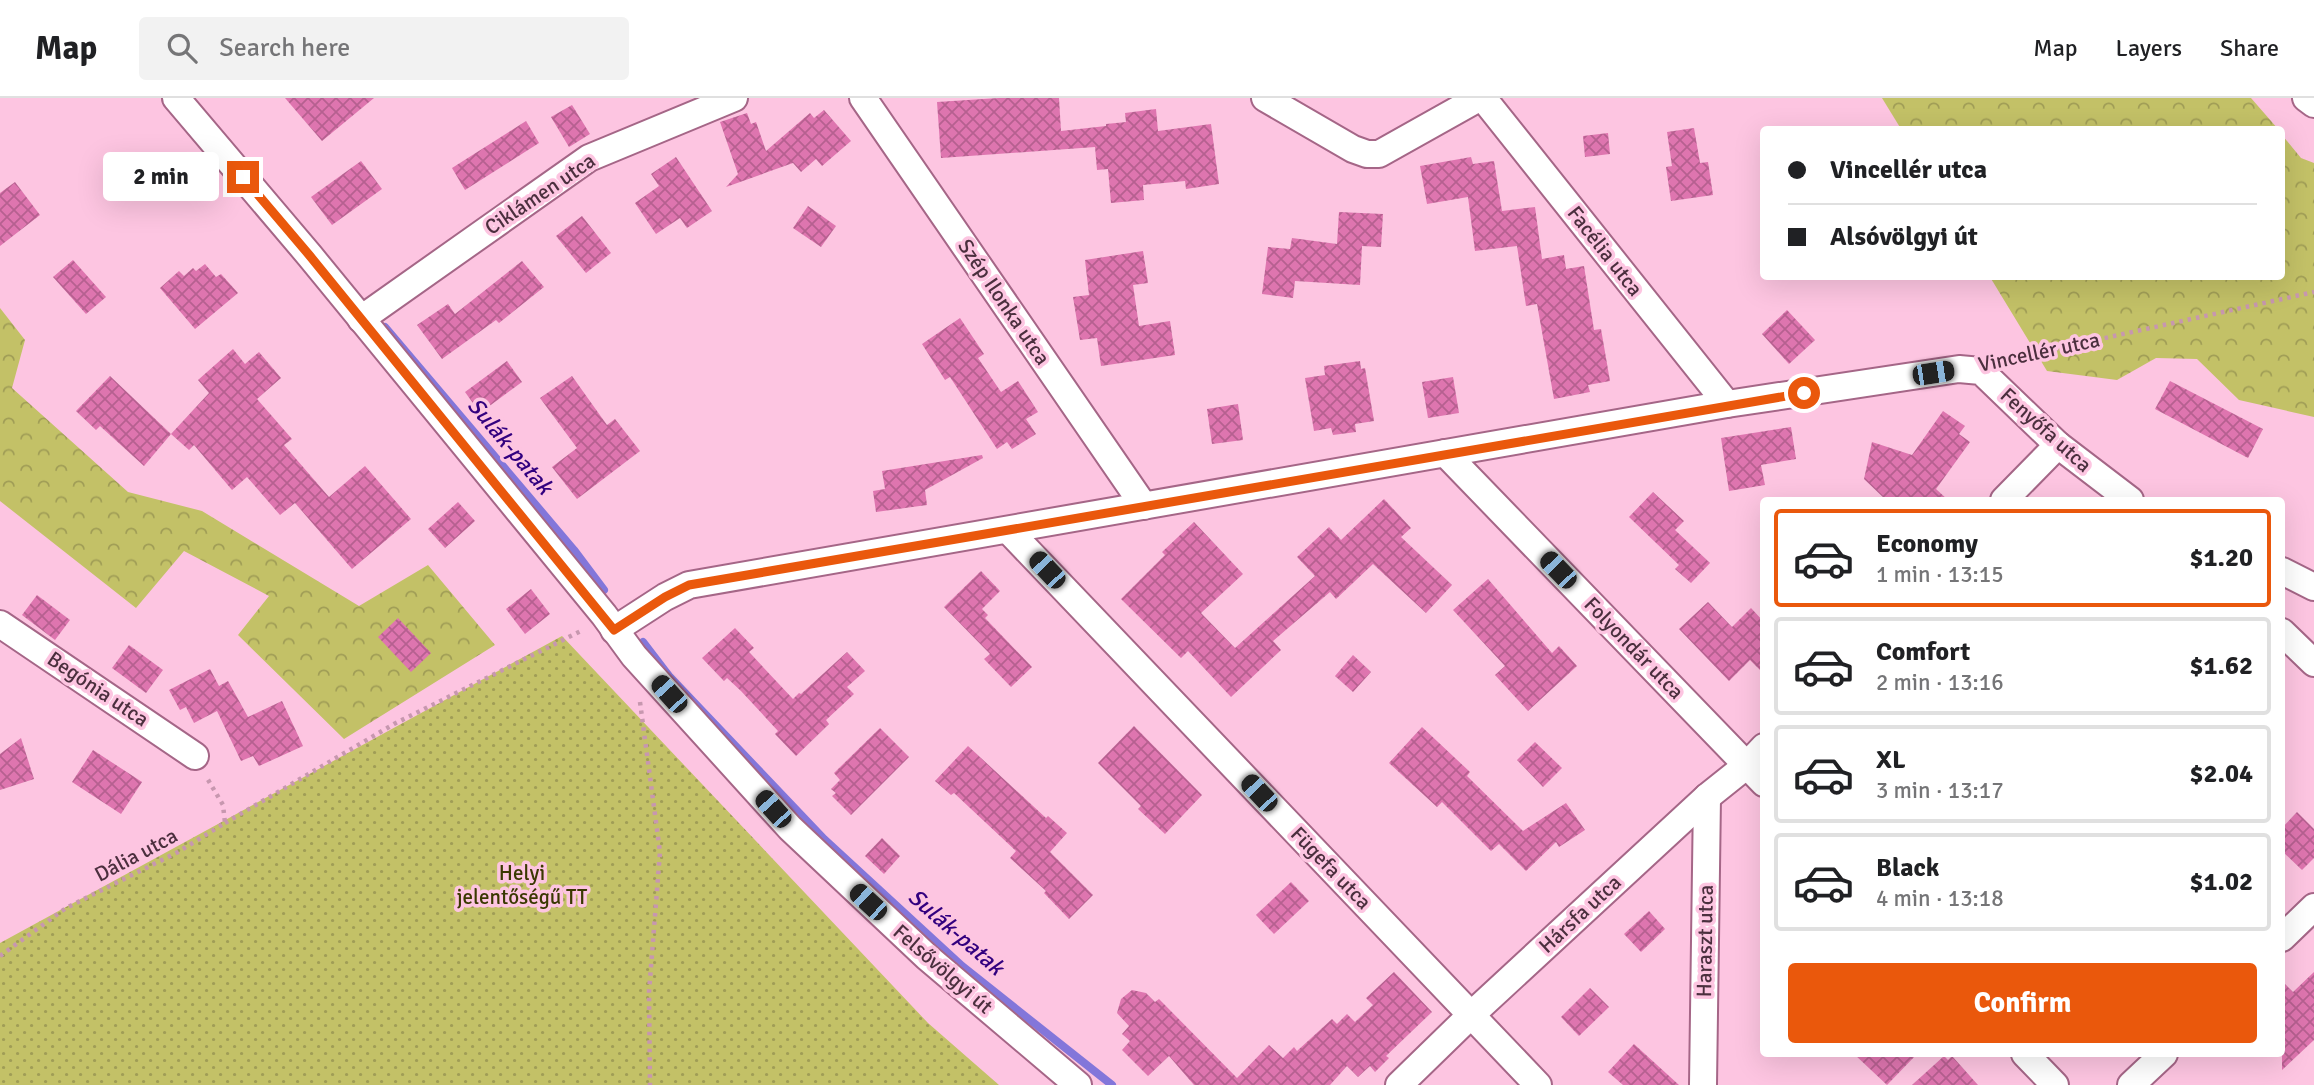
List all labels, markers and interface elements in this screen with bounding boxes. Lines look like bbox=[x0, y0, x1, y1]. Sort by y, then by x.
search box bbox=[139, 17, 629, 80]
text: Map bbox=[35, 28, 97, 69]
icon: search bbox=[163, 29, 201, 67]
text: Search here bbox=[219, 32, 350, 64]
text: Map bbox=[2033, 33, 2078, 63]
text: Layers bbox=[2116, 33, 2182, 63]
text: Share bbox=[2220, 33, 2279, 63]
street label: Ciklámen utca bbox=[480, 147, 600, 241]
callout: 2 min bbox=[103, 153, 218, 202]
text: Vincellér utca bbox=[1830, 154, 1987, 186]
route end bbox=[227, 161, 259, 193]
text: 2 min bbox=[133, 162, 189, 191]
street label: Facélia utca bbox=[1562, 201, 1648, 301]
text: Alsóvölgyi út bbox=[1830, 221, 1978, 253]
street label: Szép Ilonka utca bbox=[952, 234, 1056, 370]
street label: Vincellér utca bbox=[1976, 326, 2102, 378]
car bbox=[1911, 359, 1956, 387]
route start bbox=[1788, 377, 1820, 409]
street label: Fenyőfa utca bbox=[1995, 382, 2097, 478]
water label: Sulák-patak bbox=[461, 392, 561, 502]
icon: car bbox=[1792, 527, 1855, 590]
text: Economy bbox=[1876, 528, 1978, 560]
text: $1.20 bbox=[2189, 542, 2253, 574]
car bbox=[1025, 547, 1070, 593]
car bbox=[1536, 548, 1581, 592]
text: 1 min · 13:15 bbox=[1876, 560, 2004, 589]
street label: Folyondár utca bbox=[1579, 591, 1689, 705]
icon: car bbox=[1792, 635, 1855, 698]
text: Comfort bbox=[1876, 636, 1970, 668]
street label: Begónia utca bbox=[42, 646, 154, 732]
text: $1.62 bbox=[2189, 650, 2253, 682]
text: 2 min · 13:16 bbox=[1876, 668, 2004, 697]
car bbox=[648, 671, 691, 717]
icon: car bbox=[1792, 743, 1855, 806]
text: XL bbox=[1876, 744, 1906, 776]
text: $2.04 bbox=[2189, 758, 2253, 790]
car bbox=[1237, 770, 1282, 816]
text: 3 min · 13:17 bbox=[1876, 776, 2004, 805]
car bbox=[752, 786, 795, 832]
street label: Fügefa utca bbox=[1285, 821, 1377, 915]
street label: Dália utca bbox=[90, 822, 182, 888]
icon: car bbox=[1792, 851, 1855, 914]
text: Black bbox=[1876, 852, 1939, 884]
park label: Helyi jelentőségű TT bbox=[457, 860, 588, 910]
text: $1.02 bbox=[2189, 866, 2253, 898]
street label: Hársfa utca bbox=[1533, 869, 1627, 959]
car bbox=[846, 880, 891, 924]
water label: Sulák-patak bbox=[902, 882, 1012, 983]
street label: Haraszt utca bbox=[1691, 884, 1719, 998]
text: 4 min · 13:18 bbox=[1876, 884, 2004, 913]
street label: Felsővölgyi út bbox=[888, 919, 998, 1019]
button: Confirm bbox=[1788, 963, 2257, 1043]

